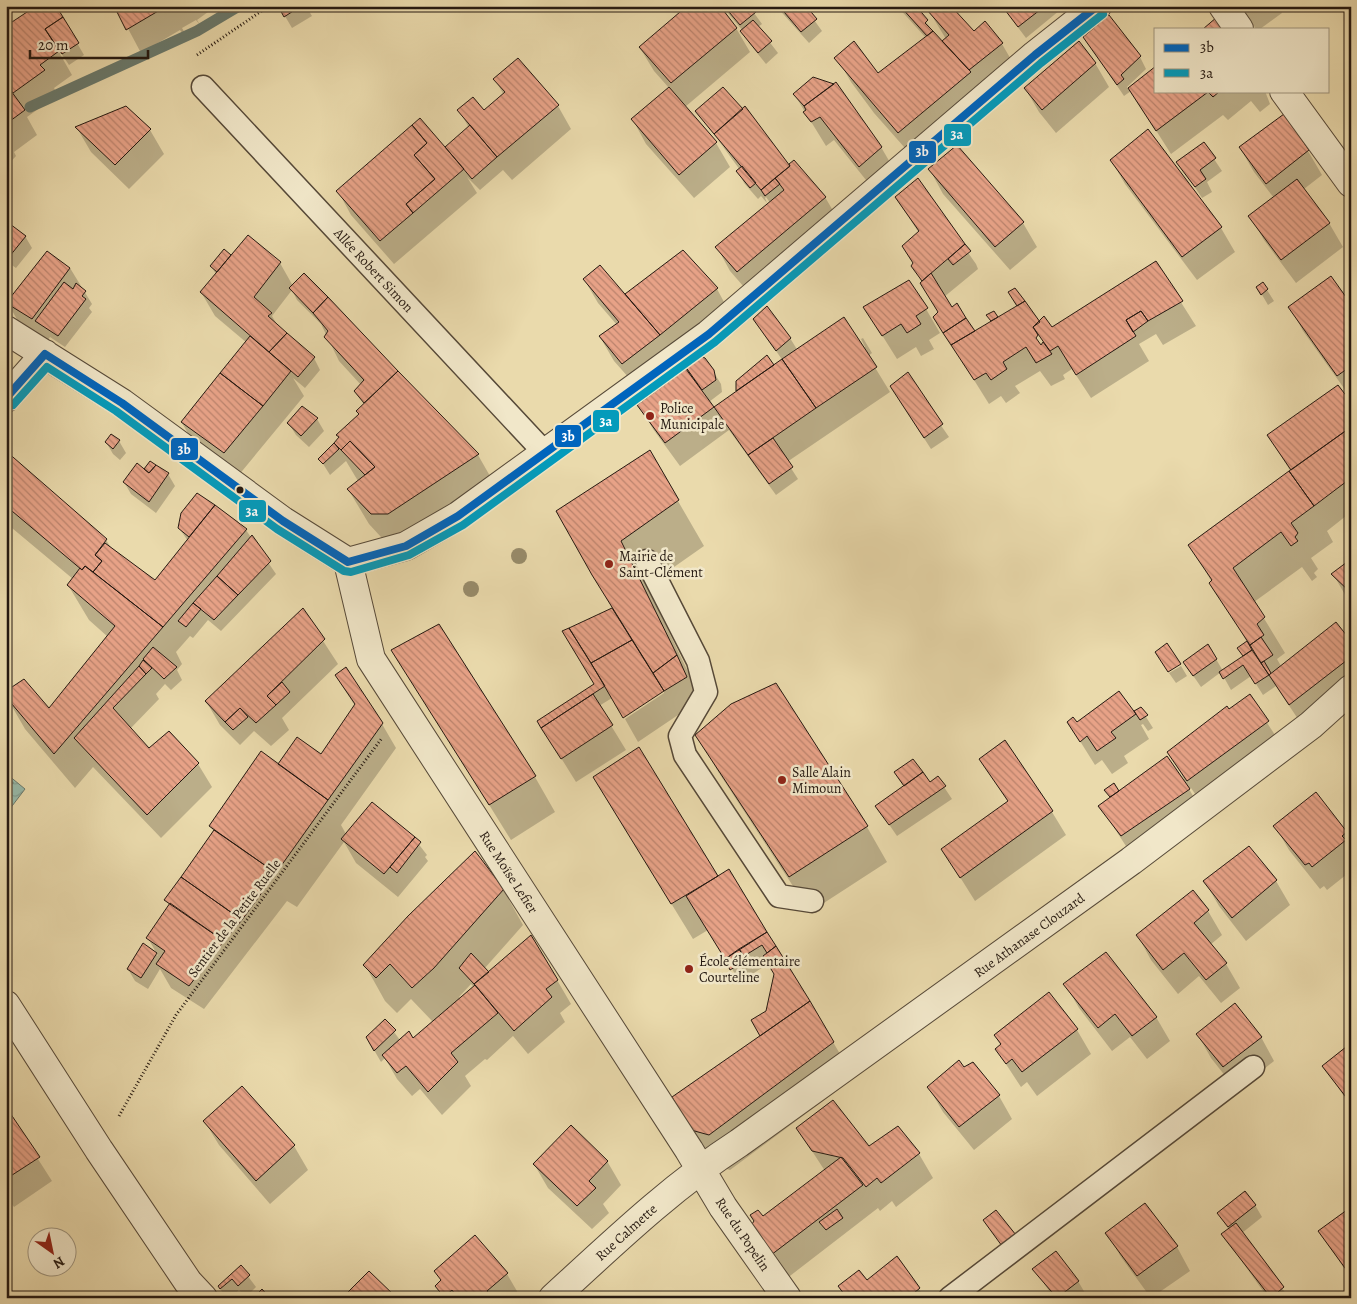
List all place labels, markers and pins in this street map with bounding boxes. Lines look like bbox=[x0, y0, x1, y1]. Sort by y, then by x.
place label: Police Municipale bbox=[660, 399, 724, 434]
marker: Police Municipale bbox=[644, 410, 656, 422]
unlabelled marker bbox=[235, 485, 245, 495]
place label: Mairie de Saint-Clément bbox=[619, 547, 703, 582]
marker: Mairie de Saint-Clément bbox=[603, 558, 615, 570]
place label: Salle Alain Mimoun bbox=[792, 763, 851, 798]
marker: Salle Alain Mimoun bbox=[776, 774, 788, 786]
place label: École élémentaire Courteline bbox=[699, 952, 800, 987]
marker: École élémentaire Courteline bbox=[683, 963, 695, 975]

